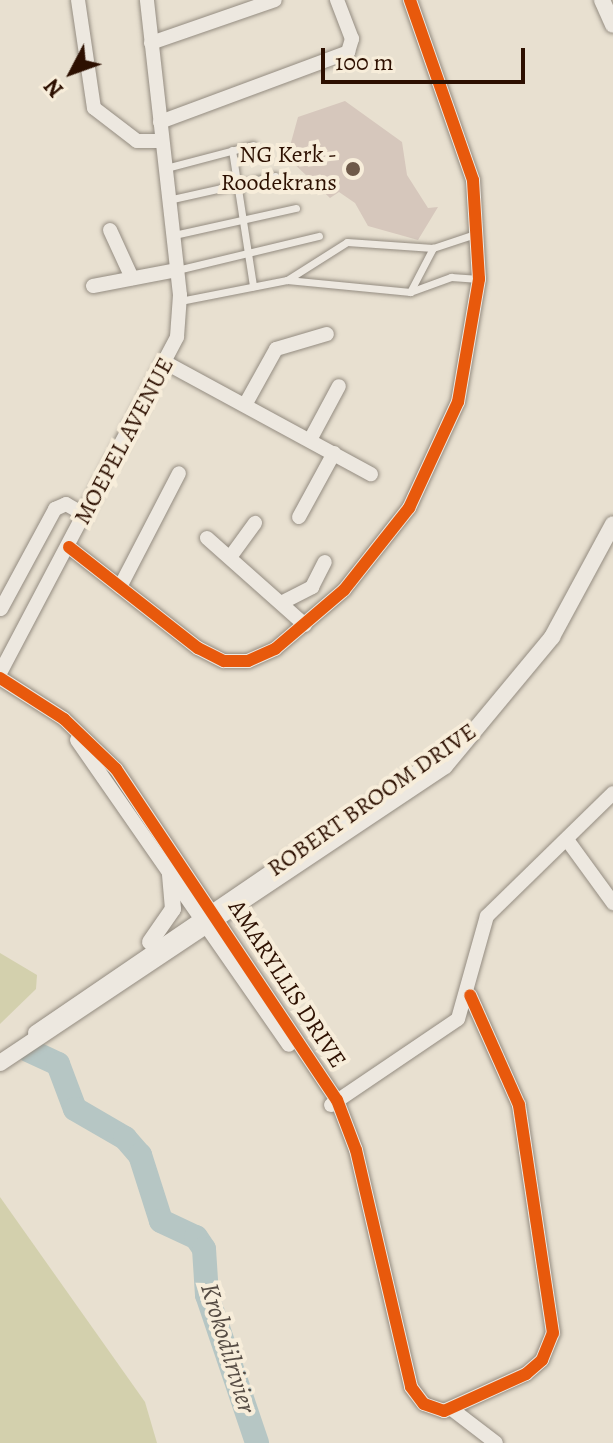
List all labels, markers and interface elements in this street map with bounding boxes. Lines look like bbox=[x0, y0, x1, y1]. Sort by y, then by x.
north arrow bbox=[32, 32, 112, 112]
scale bar bbox=[325, 32, 529, 82]
text: 100 m bbox=[335, 46, 394, 78]
text: N bbox=[37, 72, 70, 104]
place label: NG Kerk - Roodekrans bbox=[221, 141, 337, 197]
marker: NG Kerk - Roodekrans bbox=[344, 160, 362, 178]
street label: MOEPEL AVENUE bbox=[68, 353, 180, 529]
street label: ROBERT BROOM DRIVE bbox=[262, 717, 482, 883]
street label: AMARYLLIS DRIVE bbox=[222, 895, 352, 1073]
water label: Krokodilrivier bbox=[193, 1279, 263, 1417]

